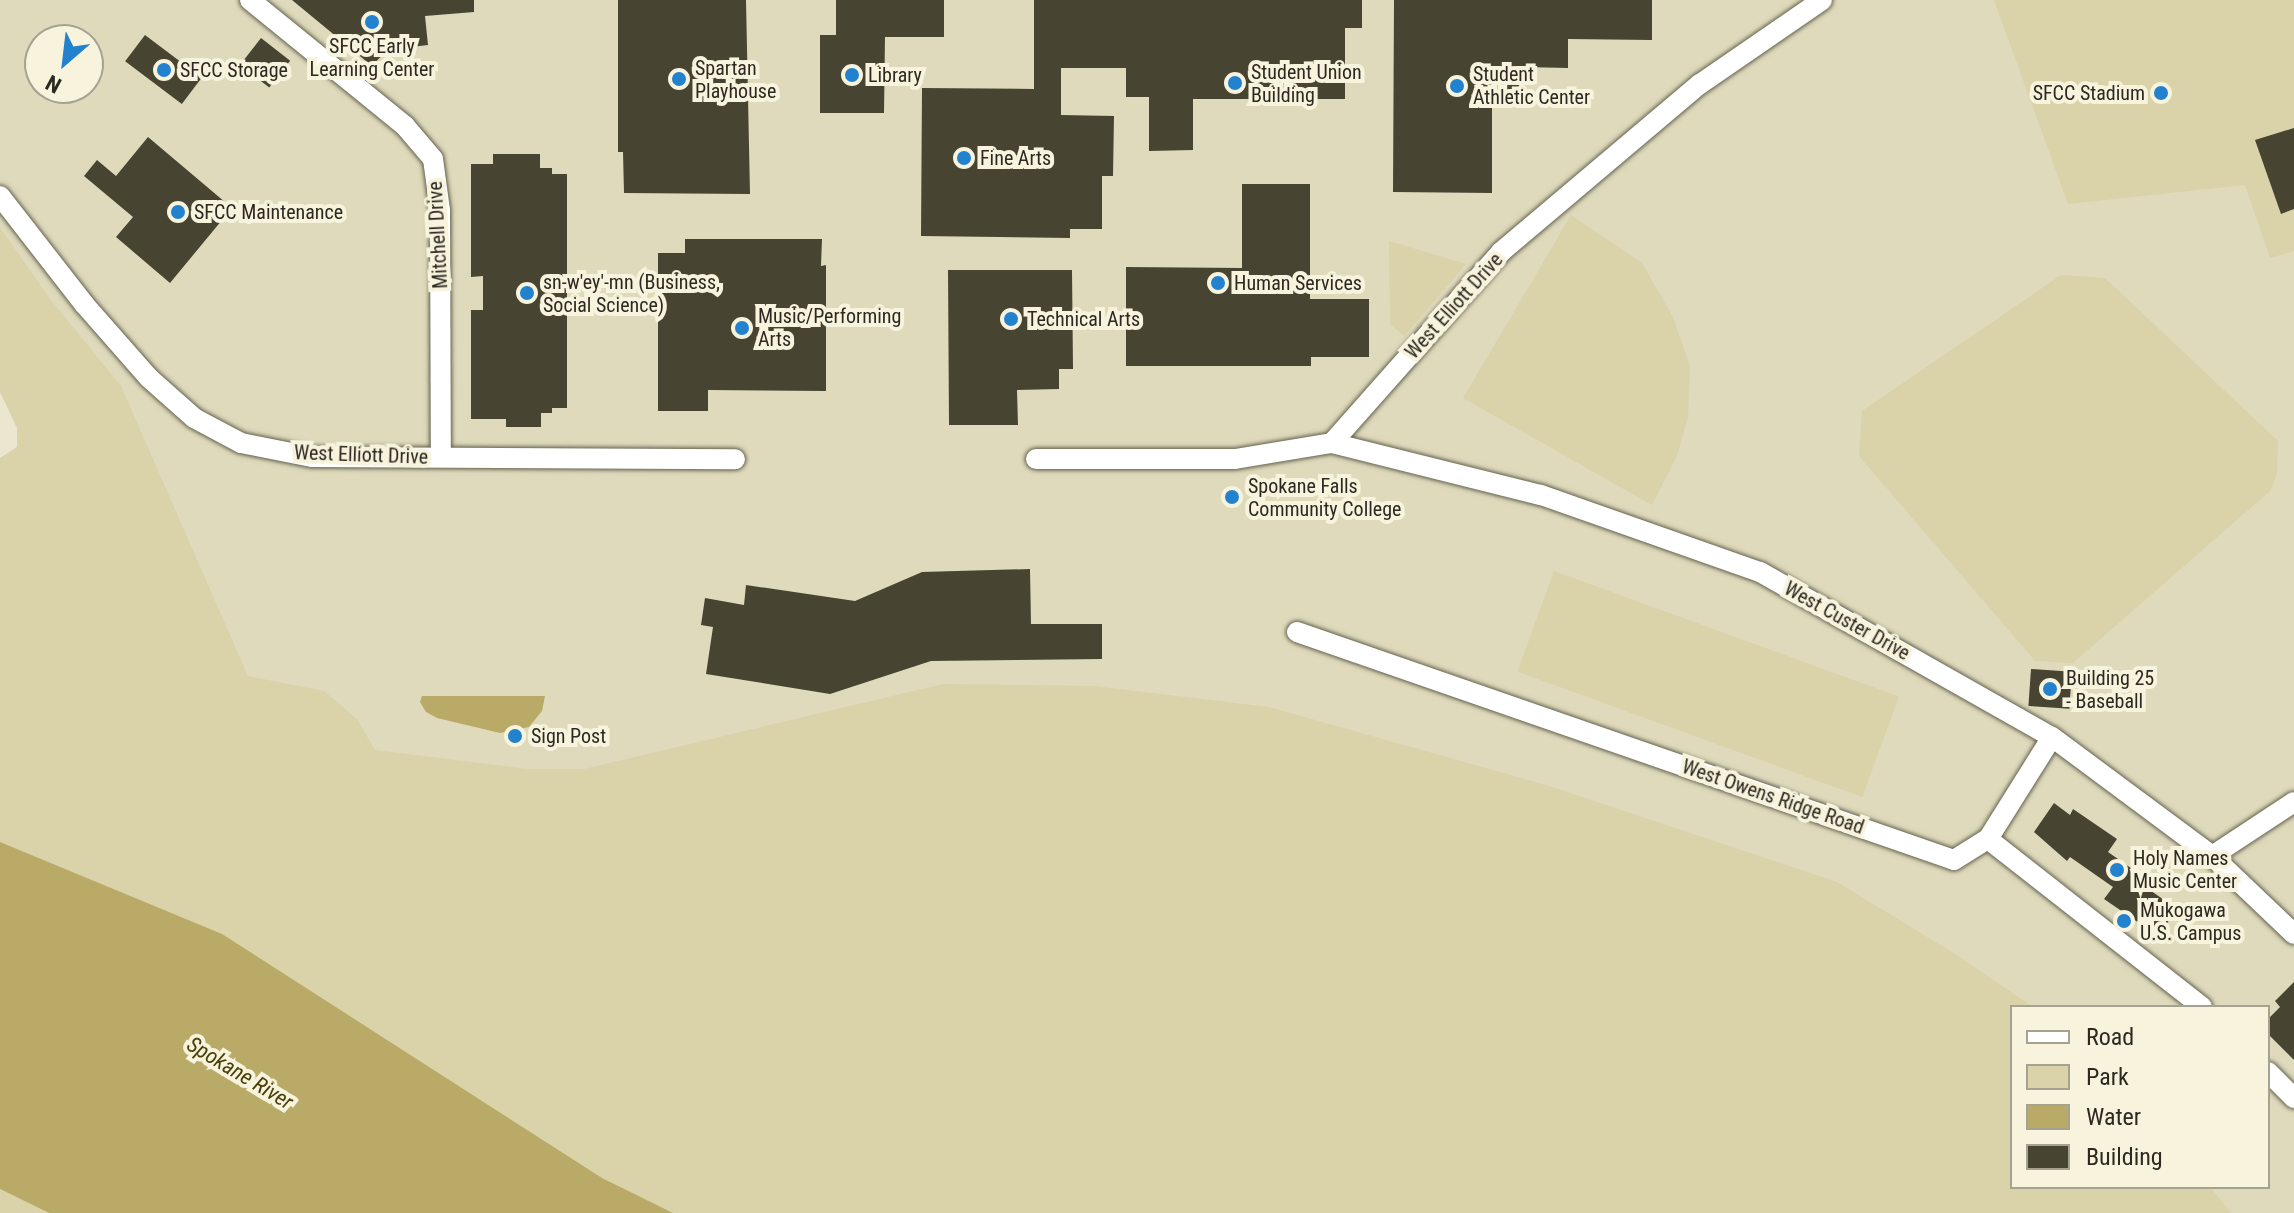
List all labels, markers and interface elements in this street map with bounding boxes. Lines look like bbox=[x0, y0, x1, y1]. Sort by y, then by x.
marker: SFCC Early Learning Center bbox=[363, 13, 381, 31]
north arrow bbox=[24, 24, 104, 104]
place label: SFCC Early Learning Center bbox=[310, 34, 434, 81]
place label: Spartan Playhouse bbox=[695, 56, 776, 103]
place label: SFCC Storage bbox=[180, 58, 288, 82]
place label: Student Union Building bbox=[1251, 60, 1362, 107]
marker: SFCC Storage bbox=[155, 61, 173, 79]
place label: Student Athletic Center bbox=[1473, 62, 1590, 109]
place label: Library bbox=[868, 63, 922, 87]
marker: Library bbox=[843, 66, 861, 84]
text: N bbox=[42, 70, 65, 98]
marker: Spartan Playhouse bbox=[670, 70, 688, 88]
marker: Student Union Building bbox=[1226, 74, 1244, 92]
marker: Student Athletic Center bbox=[1448, 77, 1466, 95]
place label: SFCC Stadium bbox=[2033, 81, 2145, 105]
marker: SFCC Stadium bbox=[2152, 84, 2170, 102]
place label: Fine Arts bbox=[980, 146, 1051, 170]
marker: Fine Arts bbox=[955, 149, 973, 167]
street label: Mitchell Drive bbox=[423, 181, 453, 289]
place label: SFCC Maintenance bbox=[194, 200, 343, 224]
marker: SFCC Maintenance bbox=[169, 203, 187, 221]
street label: West Elliott Drive bbox=[1400, 248, 1508, 364]
place label: sn-w'ey'-mn (Business, Social Science) bbox=[543, 270, 720, 317]
place label: Human Services bbox=[1234, 271, 1362, 295]
marker: Human Services bbox=[1209, 274, 1227, 292]
marker: sn-w'ey'-mn (Business, Social Science) bbox=[518, 284, 536, 302]
place label: Music/Performing Arts bbox=[758, 304, 901, 351]
place label: Technical Arts bbox=[1027, 307, 1140, 331]
marker: Technical Arts bbox=[1002, 310, 1020, 328]
marker: Music/Performing Arts bbox=[733, 319, 751, 337]
street label: West Elliott Drive bbox=[294, 441, 428, 469]
place label: Spokane Falls Community College bbox=[1248, 474, 1401, 521]
marker: Spokane Falls Community College bbox=[1223, 488, 1241, 506]
street label: West Custer Drive bbox=[1780, 577, 1914, 665]
place label: Building 25 - Baseball bbox=[2066, 666, 2154, 713]
marker: Building 25 - Baseball bbox=[2041, 680, 2059, 698]
place label: Sign Post bbox=[531, 724, 606, 748]
marker: Sign Post bbox=[506, 727, 524, 745]
street label: West Owens Ridge Road bbox=[1679, 755, 1867, 839]
place label: Holy Names Music Center bbox=[2133, 846, 2237, 893]
marker: Holy Names Music Center bbox=[2108, 861, 2126, 879]
place label: Mukogawa U.S. Campus bbox=[2140, 898, 2241, 945]
marker: Mukogawa U.S. Campus bbox=[2115, 912, 2133, 930]
legend bbox=[2010, 1005, 2270, 1189]
text: Road bbox=[2086, 1023, 2134, 1051]
water label: Spokane River bbox=[182, 1031, 298, 1115]
text: Park bbox=[2086, 1063, 2129, 1091]
text: Water bbox=[2086, 1103, 2141, 1131]
text: Building bbox=[2086, 1143, 2163, 1171]

